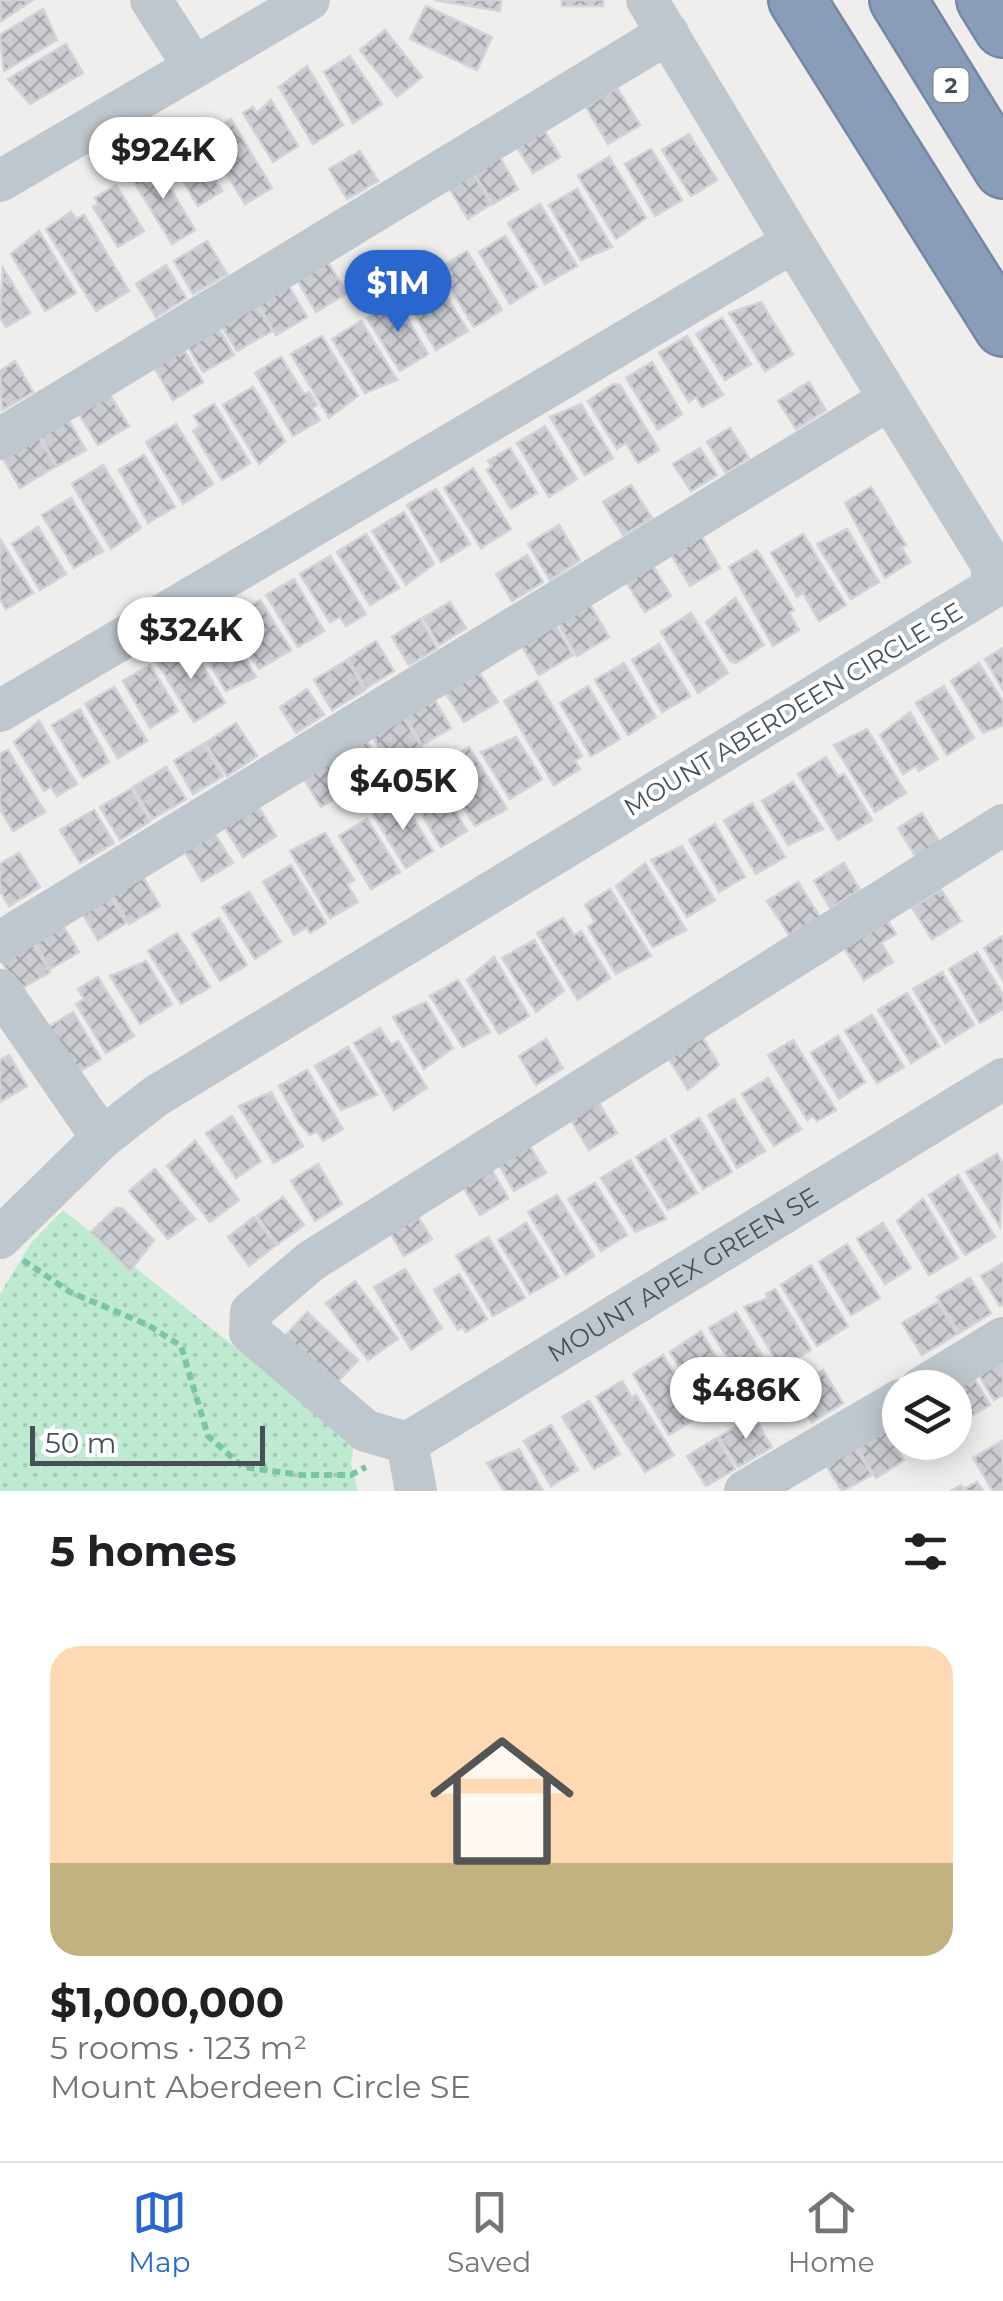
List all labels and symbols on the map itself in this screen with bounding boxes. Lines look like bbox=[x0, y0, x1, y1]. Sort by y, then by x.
road number: 2 bbox=[934, 68, 968, 102]
pin: $924K bbox=[93, 117, 233, 202]
pin: $1M bbox=[350, 250, 446, 335]
street label: MOUNT ABERDEEN CIRCLE SE bbox=[618, 596, 968, 822]
pin: $324K bbox=[121, 597, 261, 682]
pin: $405K bbox=[333, 748, 473, 833]
street label: MOUNT APEX GREEN SE bbox=[542, 1181, 823, 1368]
pin: $486K bbox=[676, 1357, 816, 1442]
scale bar bbox=[30, 1421, 265, 1466]

